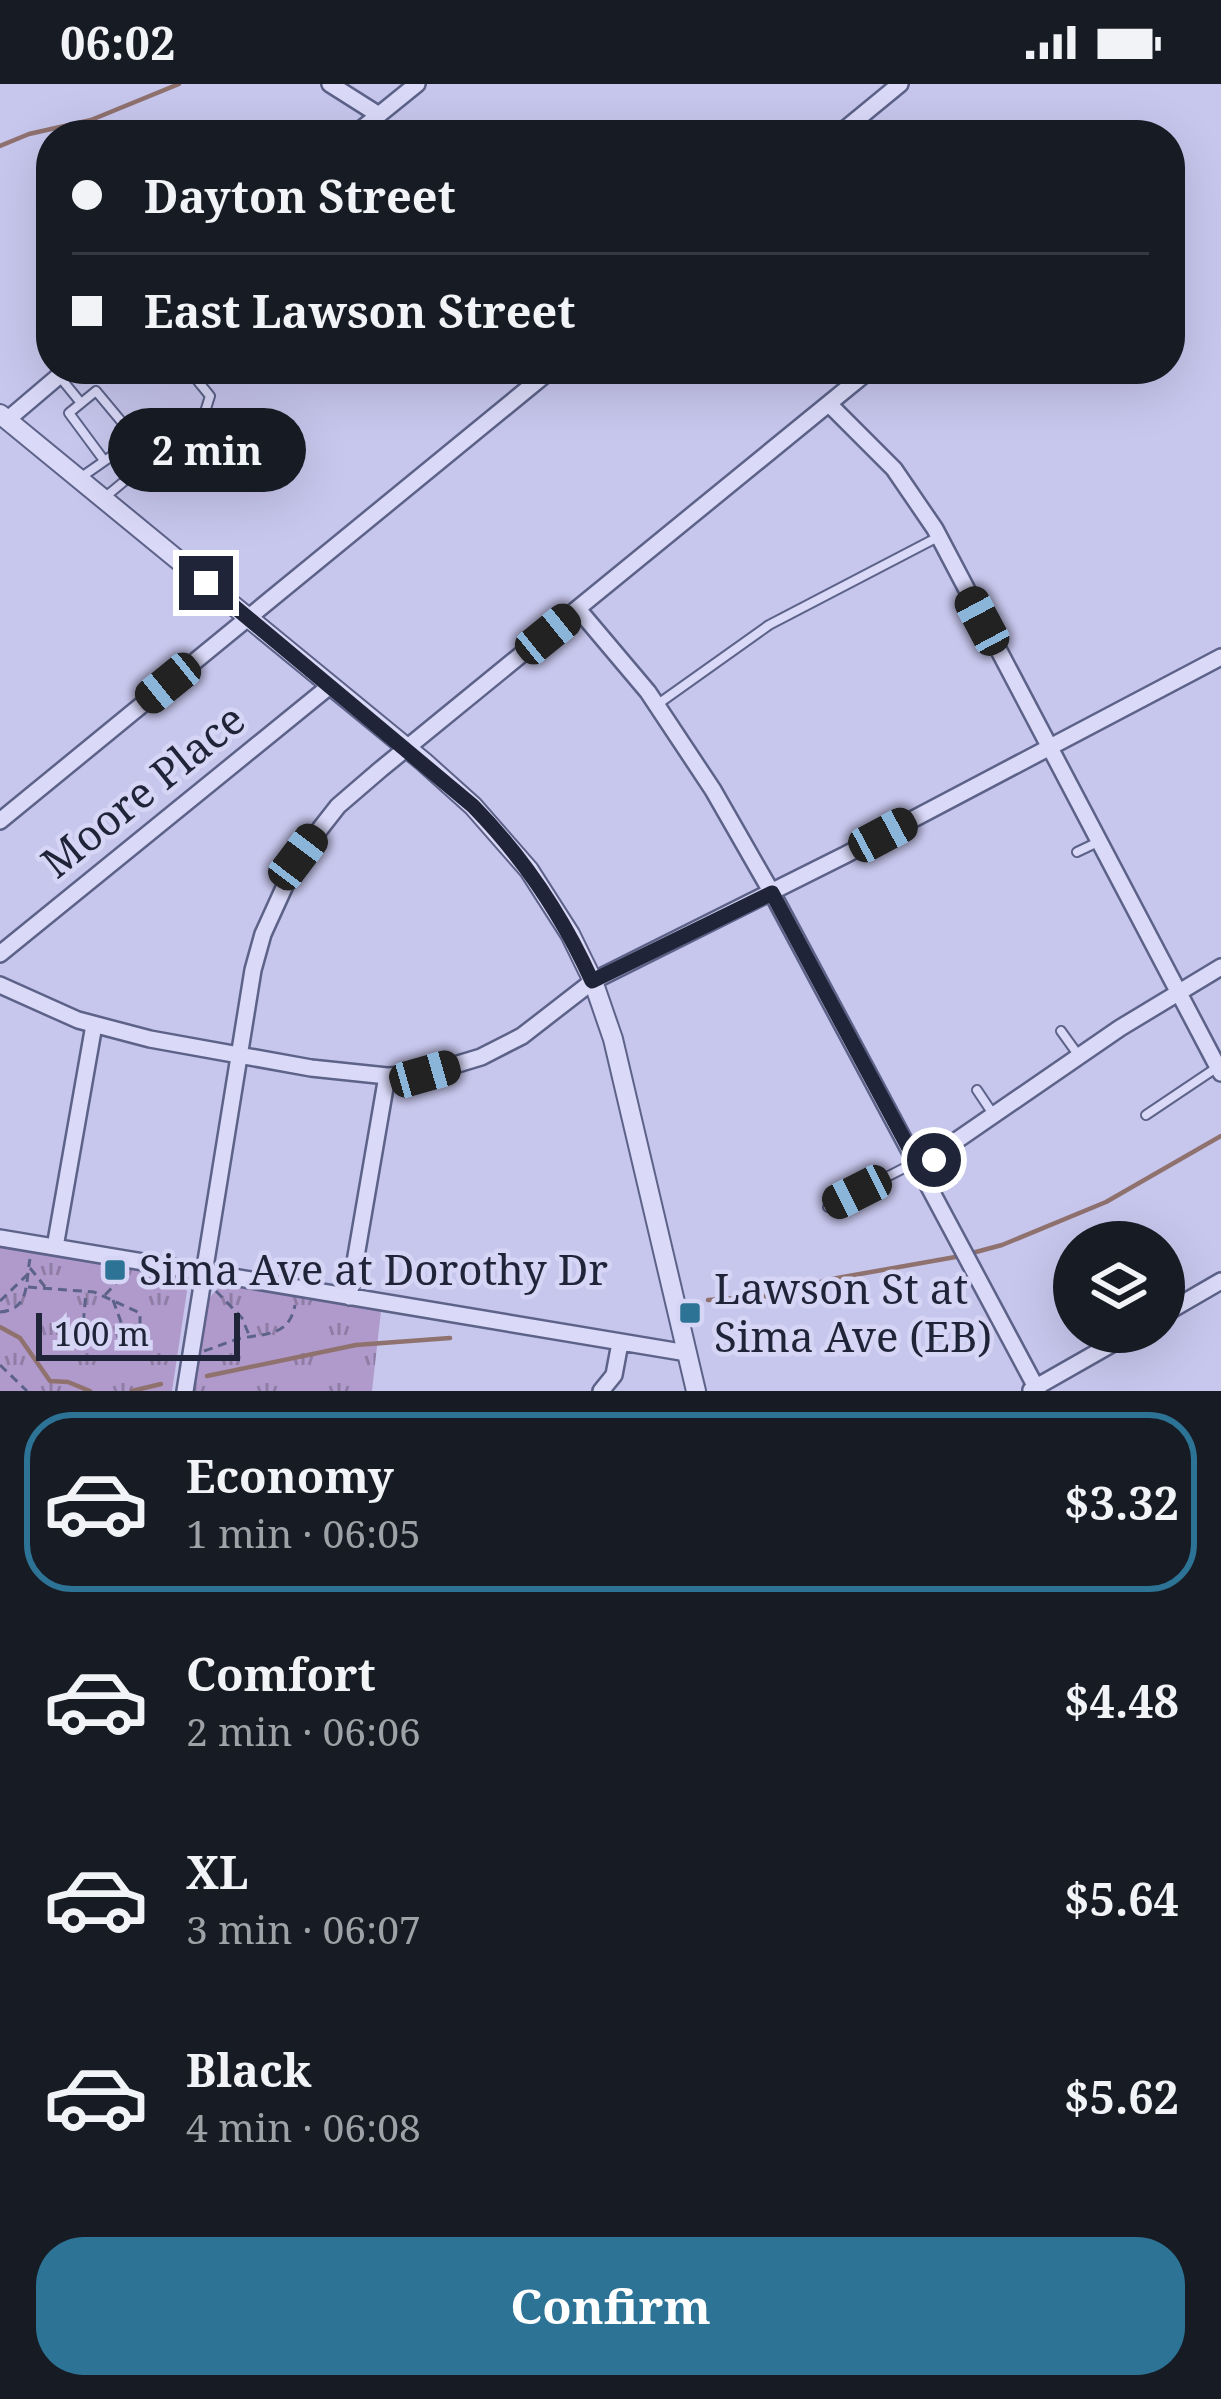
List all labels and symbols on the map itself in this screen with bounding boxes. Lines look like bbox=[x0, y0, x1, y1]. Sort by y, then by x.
callout: 2 min bbox=[107, 409, 305, 493]
route end bbox=[179, 556, 233, 610]
car bbox=[949, 581, 1015, 661]
car bbox=[509, 597, 587, 671]
car bbox=[129, 646, 207, 720]
street label: Moore Place bbox=[28, 690, 256, 889]
car bbox=[843, 802, 923, 868]
car bbox=[262, 817, 334, 897]
car bbox=[385, 1047, 465, 1101]
route start bbox=[907, 1133, 961, 1187]
car bbox=[817, 1160, 897, 1224]
place label: Sima Ave at Dorothy Dr bbox=[139, 1240, 608, 1297]
marker: Sima Ave at Dorothy Dr bbox=[102, 1257, 128, 1283]
place label: Lawson St at Sima Ave (EB) bbox=[714, 1259, 992, 1364]
marker: Lawson St at Sima Ave (EB) bbox=[677, 1300, 703, 1326]
scale bar bbox=[36, 1307, 240, 1360]

